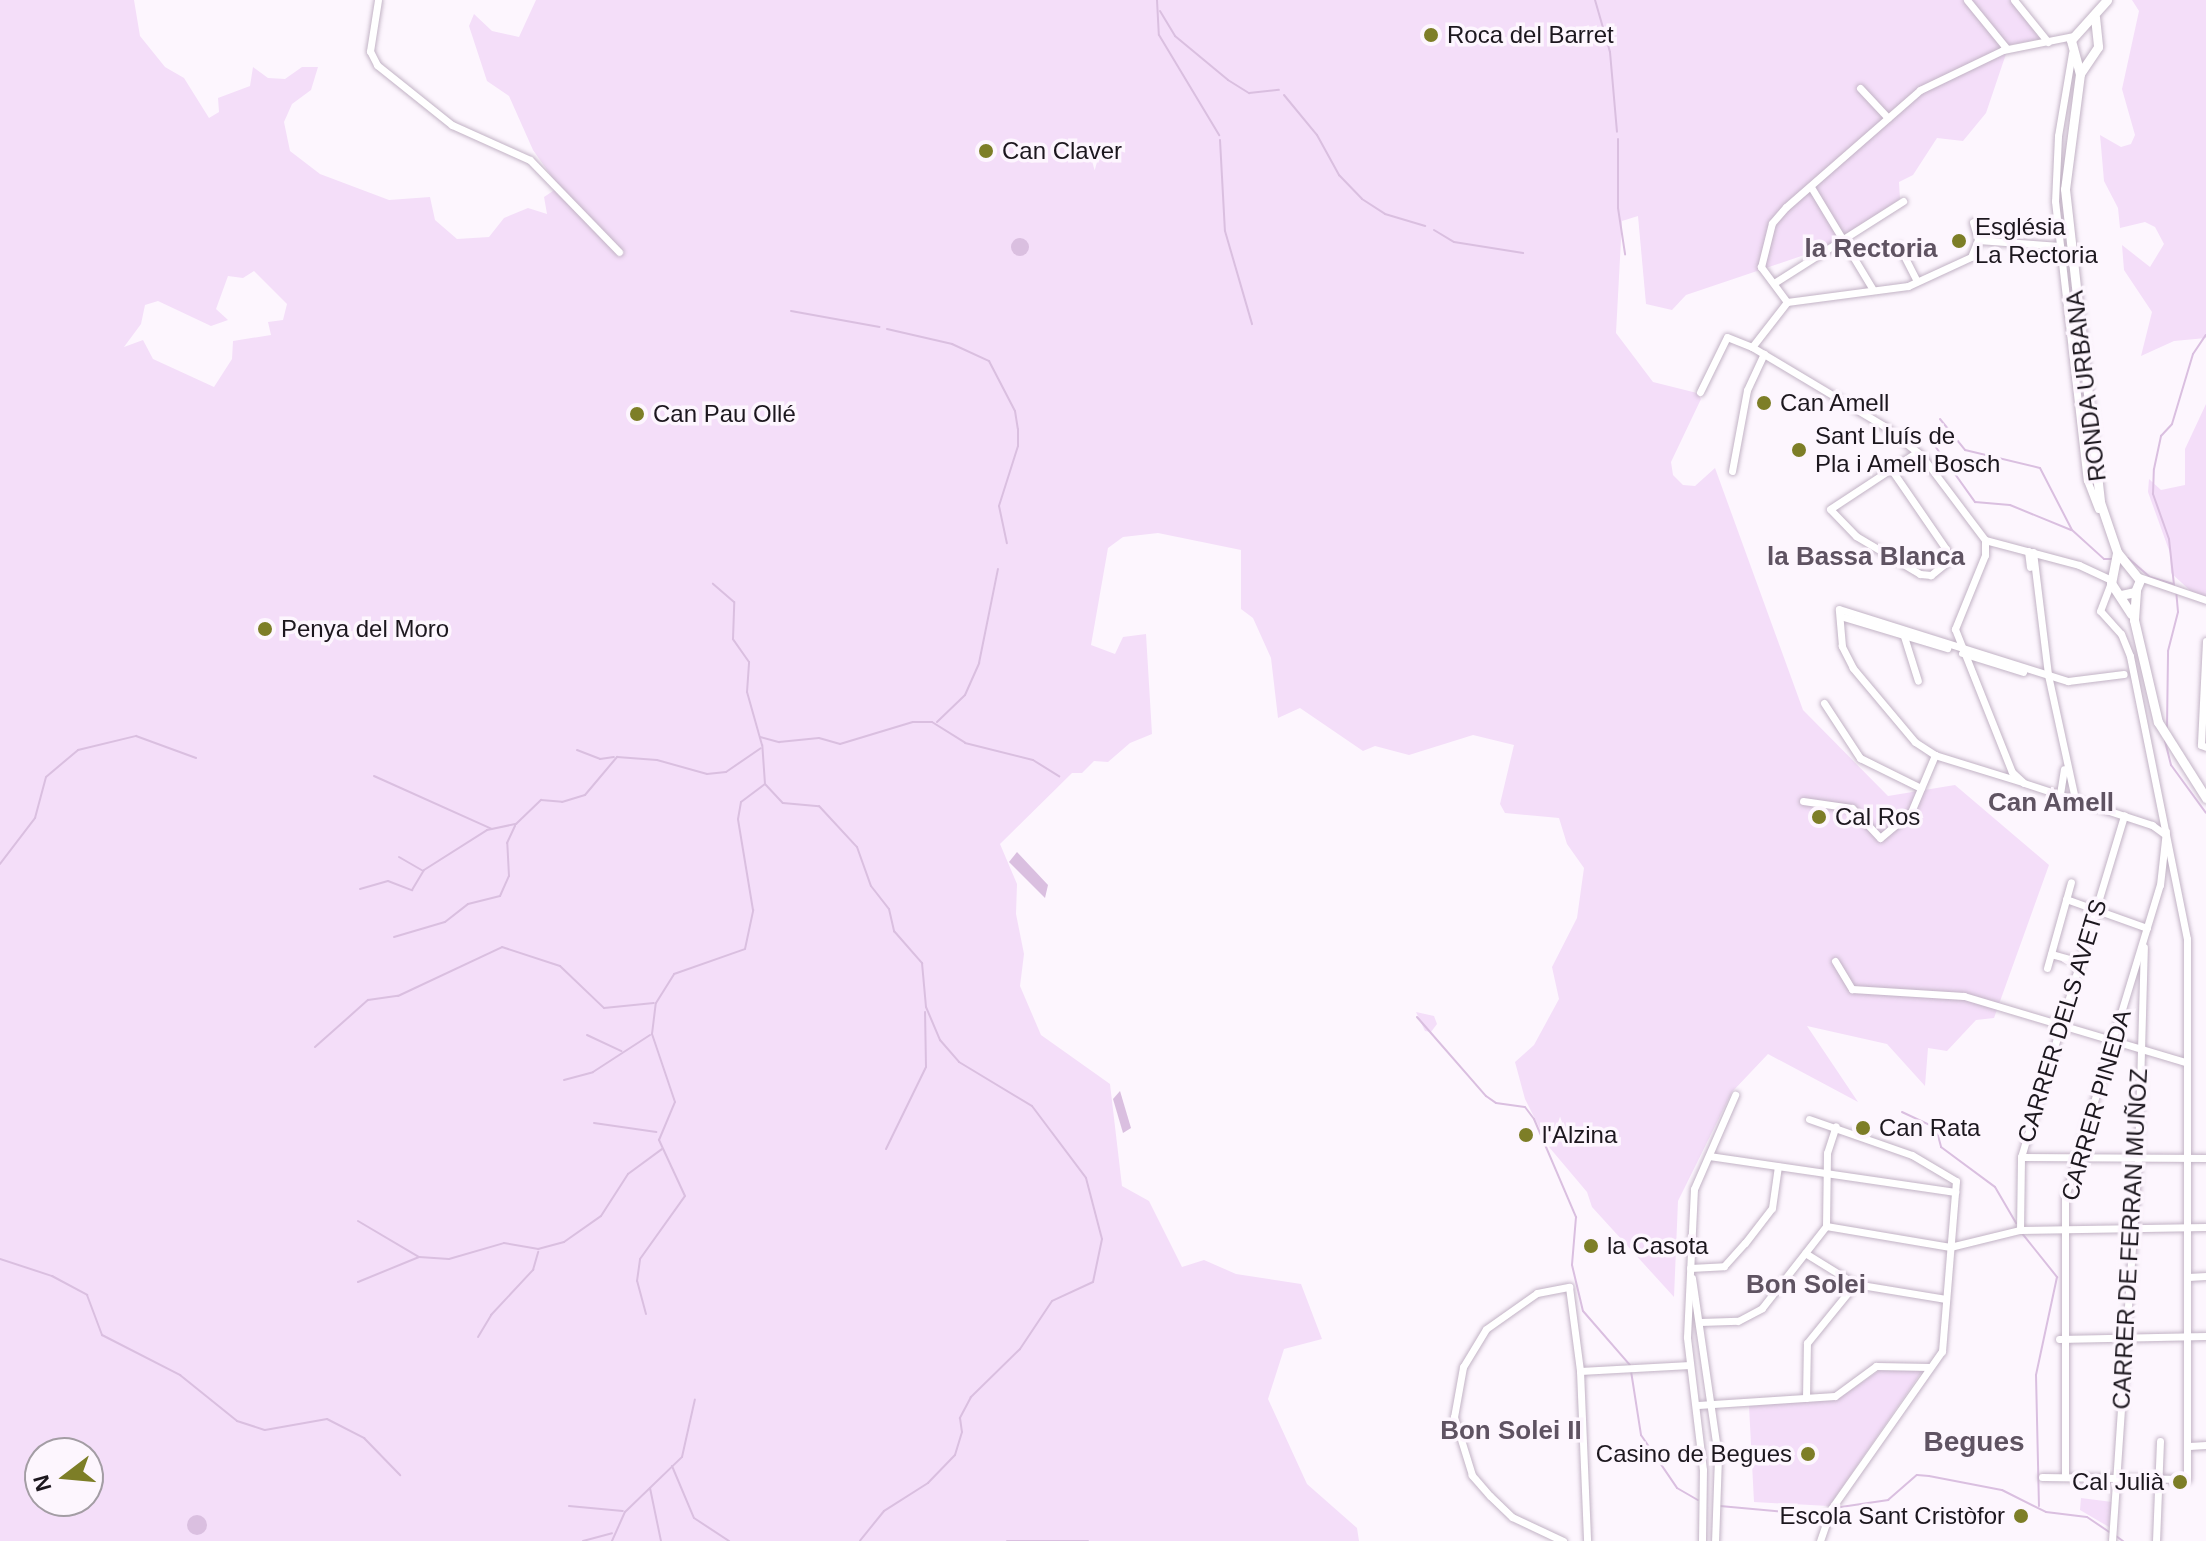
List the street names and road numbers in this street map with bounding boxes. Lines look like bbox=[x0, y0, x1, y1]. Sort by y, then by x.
street label: RONDA URBANA bbox=[2060, 288, 2112, 484]
street label: CARRER DELS AVETS bbox=[2011, 895, 2113, 1147]
street label: CARRER PINEDA bbox=[2055, 1006, 2137, 1204]
street label: CARRER DE FERRAN MUÑOZ bbox=[2107, 1068, 2153, 1410]

